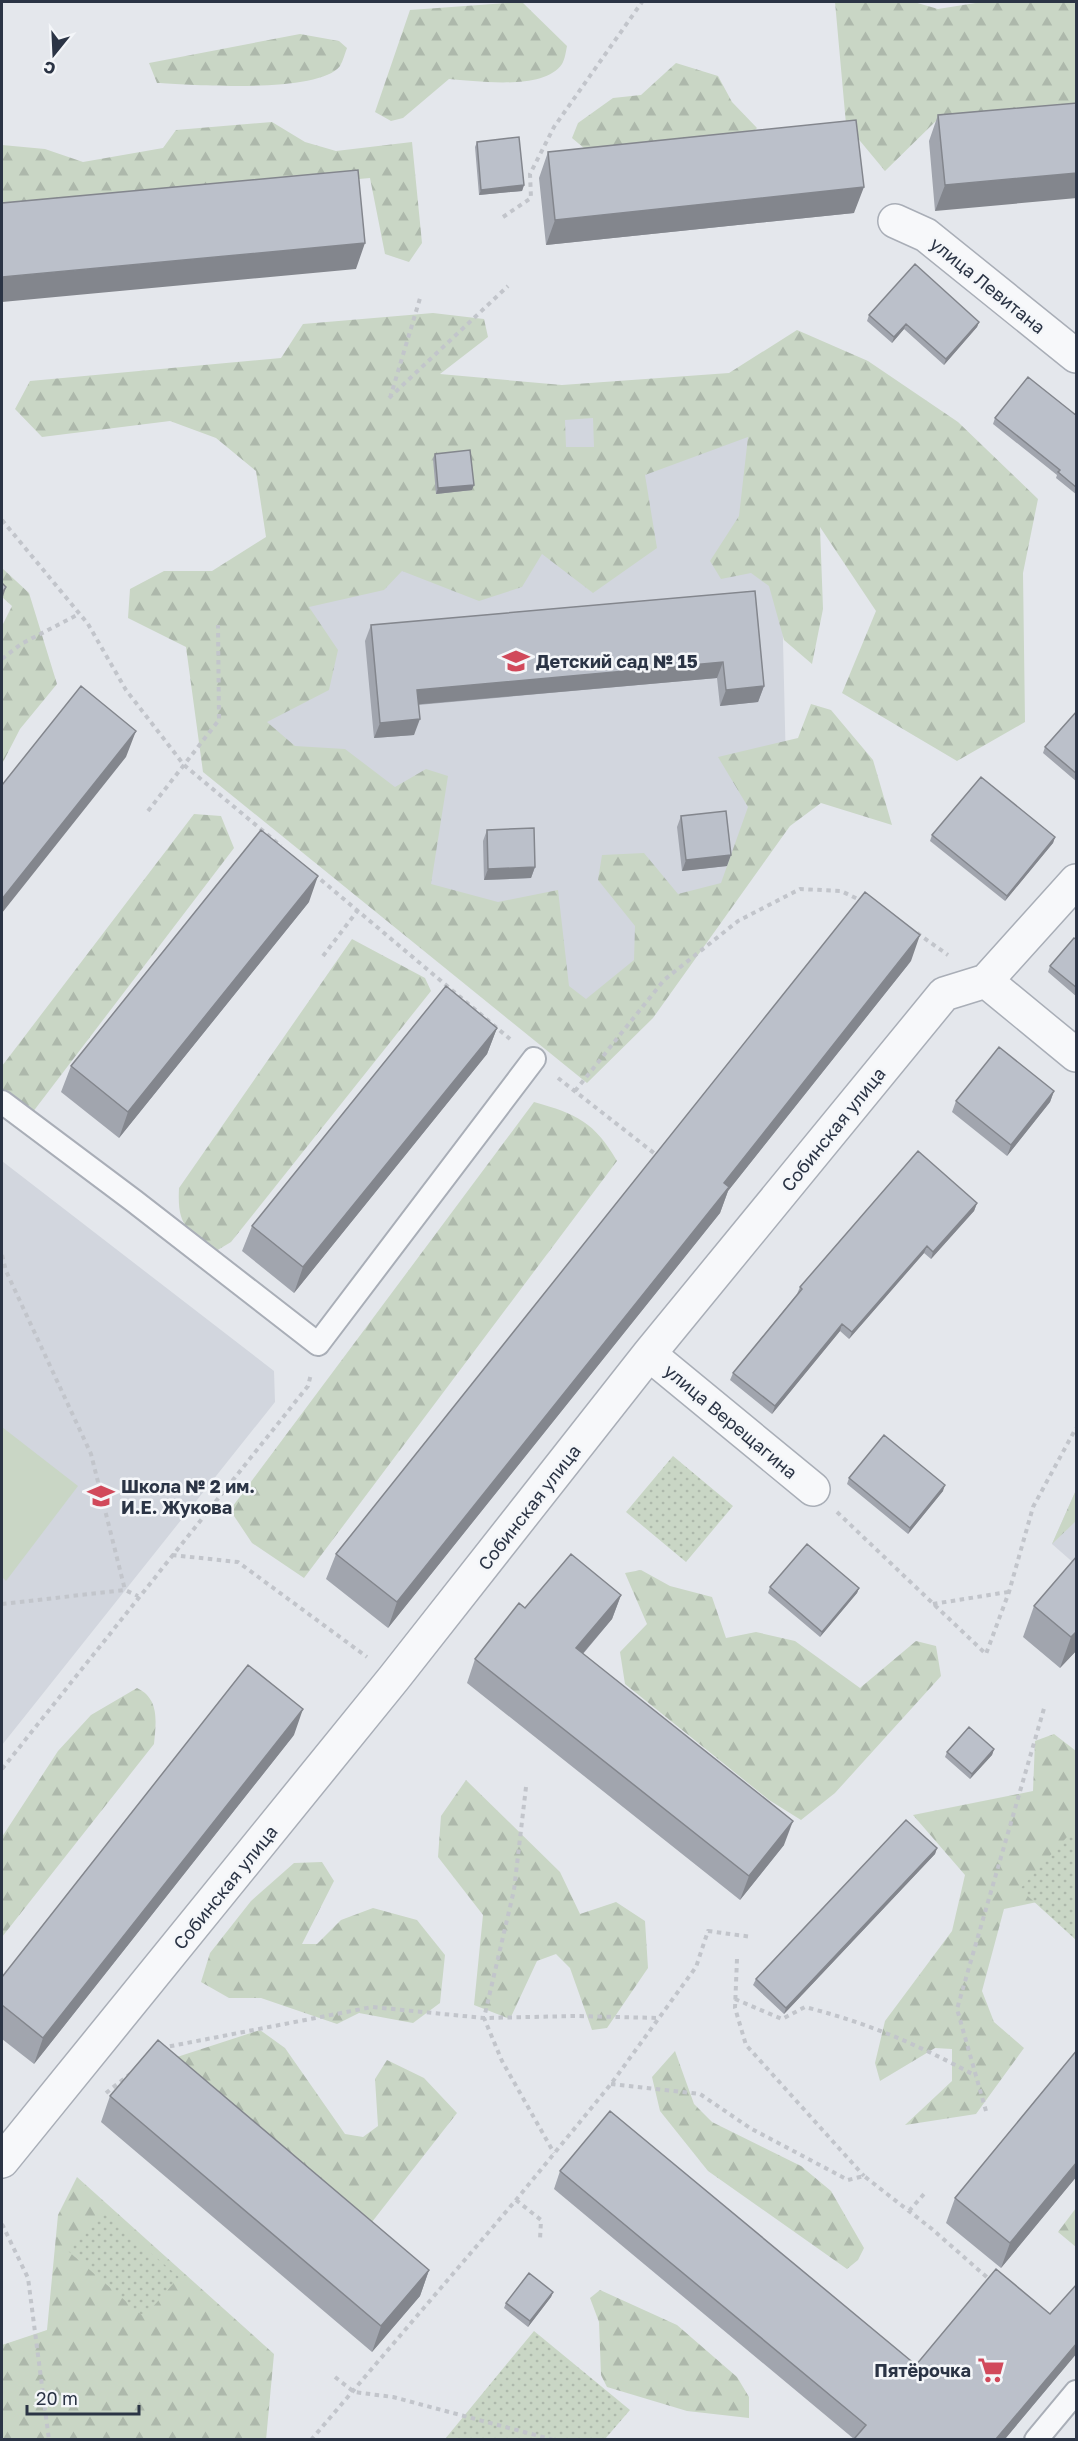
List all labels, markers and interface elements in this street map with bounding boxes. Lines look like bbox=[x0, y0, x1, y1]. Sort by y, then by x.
north arrow bbox=[24, 24, 84, 84]
text: С bbox=[41, 57, 58, 80]
street label: улица Левитана bbox=[926, 232, 1050, 338]
school or university icon: Детский сад № 15 bbox=[501, 646, 531, 676]
place label: Детский сад № 15 bbox=[536, 650, 698, 672]
street label: Собинская улица bbox=[776, 1062, 890, 1196]
street label: улица Верещагина bbox=[660, 1359, 802, 1483]
street label: Собинская улица bbox=[473, 1440, 585, 1574]
place label: Школа № 2 им. И.Е. Жукова bbox=[121, 1475, 255, 1518]
school or university icon: Школа № 2 им. И.Е. Жукова bbox=[86, 1481, 116, 1511]
street label: Собинская улица bbox=[168, 1820, 282, 1954]
supermarket icon: Пятёрочка bbox=[976, 2355, 1006, 2385]
place label: Пятёрочка bbox=[874, 2359, 971, 2381]
scale bar bbox=[27, 2378, 140, 2416]
text: 20 m bbox=[36, 2387, 78, 2409]

